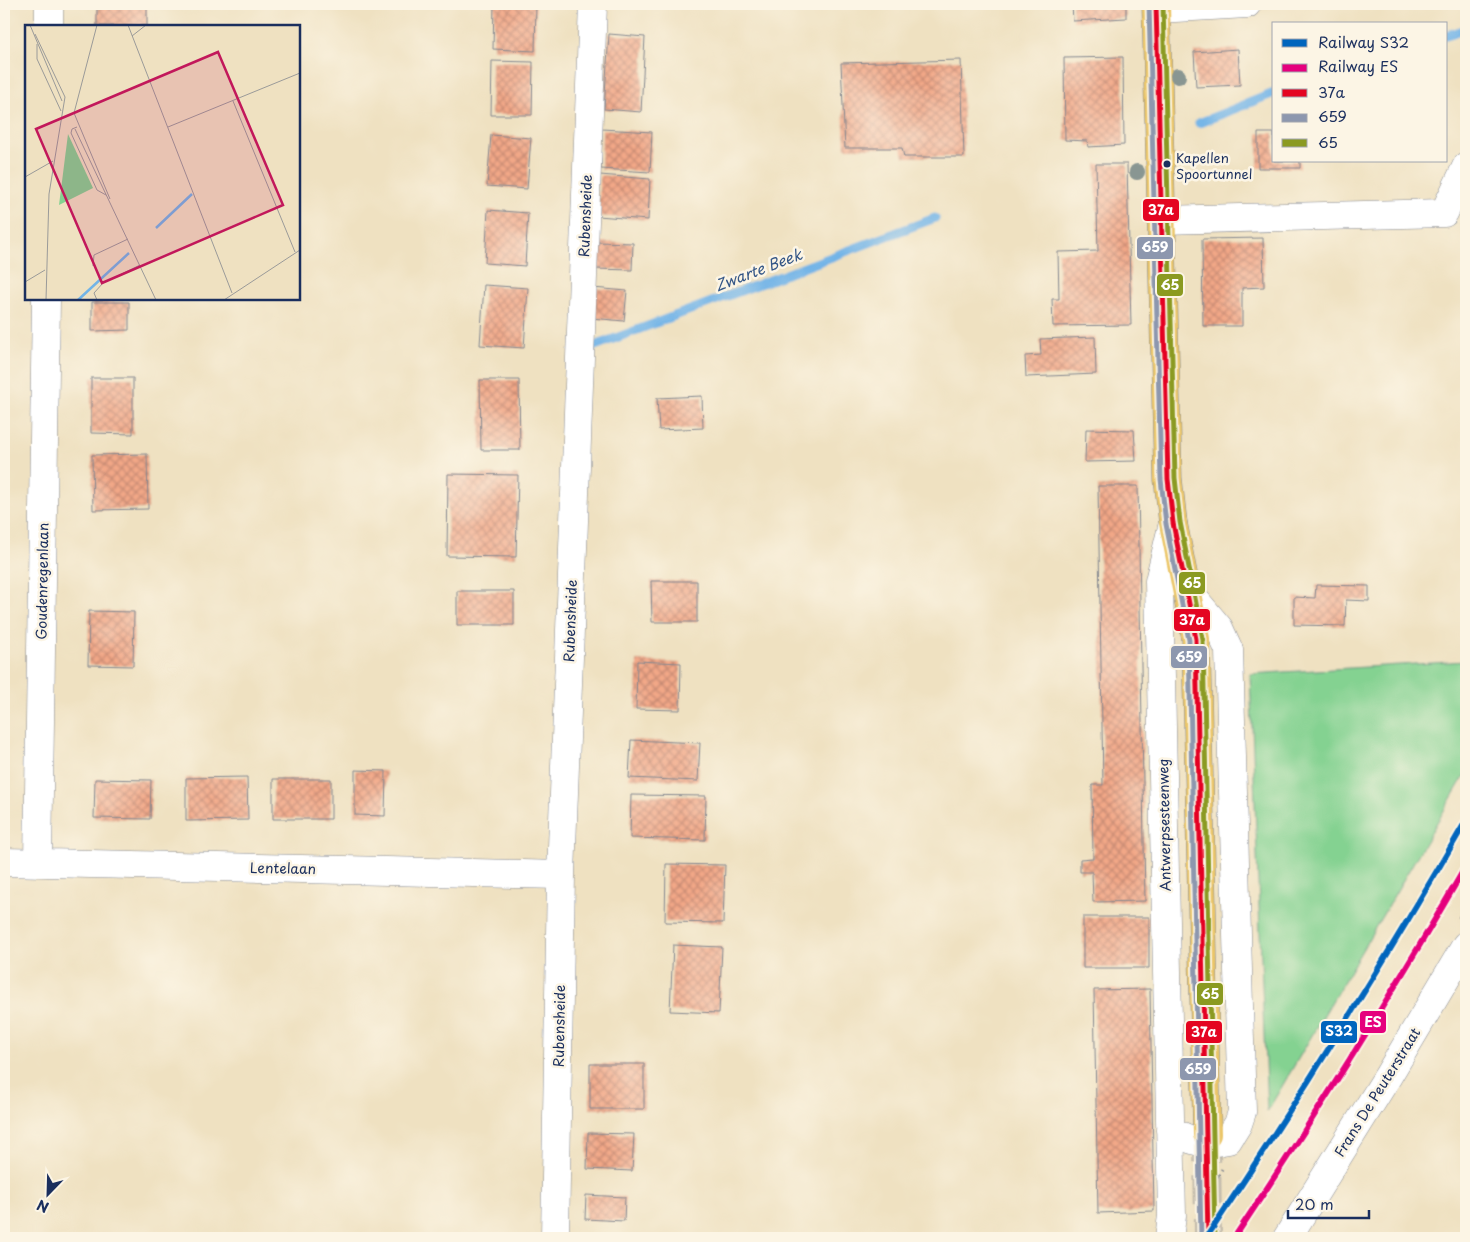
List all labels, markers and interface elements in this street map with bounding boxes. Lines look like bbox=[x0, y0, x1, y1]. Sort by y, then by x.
legend bbox=[1272, 22, 1448, 162]
inset map bbox=[25, 25, 300, 300]
text: Railway S32 bbox=[1318, 30, 1409, 53]
text: Railway ES bbox=[1318, 54, 1399, 77]
text: 37a bbox=[1318, 80, 1346, 103]
text: 659 bbox=[1318, 104, 1347, 127]
text: 65 bbox=[1318, 130, 1338, 153]
place label: Kapellen Spoortunnel bbox=[1176, 148, 1252, 183]
marker: Kapellen Spoortunnel bbox=[1162, 159, 1172, 169]
street label: Rubensheide bbox=[573, 174, 597, 258]
line badge: 37a bbox=[1142, 198, 1180, 222]
text: 37a bbox=[1148, 199, 1174, 220]
line badge: 659 bbox=[1136, 236, 1174, 260]
text: 659 bbox=[1142, 236, 1169, 257]
water label: Zwarte Beek bbox=[711, 242, 806, 296]
line badge: 65 bbox=[1156, 273, 1184, 297]
text: 65 bbox=[1161, 274, 1179, 295]
street label: Goudenregenlaan bbox=[30, 522, 54, 640]
line badge: 65 bbox=[1178, 571, 1206, 595]
text: 65 bbox=[1183, 572, 1201, 593]
street label: Rubensheide bbox=[558, 579, 582, 663]
line badge: 37a bbox=[1173, 608, 1211, 632]
text: 37a bbox=[1179, 609, 1205, 630]
line badge: 659 bbox=[1170, 645, 1208, 669]
text: 659 bbox=[1176, 646, 1203, 667]
street label: Antwerpsesteenweg bbox=[1152, 758, 1176, 892]
street label: Lentelaan bbox=[250, 857, 316, 879]
line badge: 65 bbox=[1196, 982, 1224, 1006]
text: 65 bbox=[1201, 983, 1219, 1004]
street label: Rubensheide bbox=[548, 985, 570, 1067]
line badge: ES bbox=[1359, 1010, 1387, 1034]
text: ES bbox=[1364, 1011, 1382, 1032]
line badge: 37a bbox=[1185, 1020, 1223, 1044]
line badge: S32 bbox=[1320, 1020, 1358, 1044]
text: S32 bbox=[1325, 1020, 1353, 1041]
text: 37a bbox=[1191, 1021, 1217, 1042]
street label: Frans De Peuterstraat bbox=[1329, 1023, 1425, 1161]
line badge: 659 bbox=[1179, 1057, 1217, 1081]
text: 659 bbox=[1185, 1058, 1212, 1079]
north arrow bbox=[22, 1170, 72, 1220]
scale bar bbox=[1288, 1187, 1369, 1219]
text: 20 m bbox=[1295, 1192, 1334, 1215]
text: N bbox=[34, 1195, 52, 1218]

